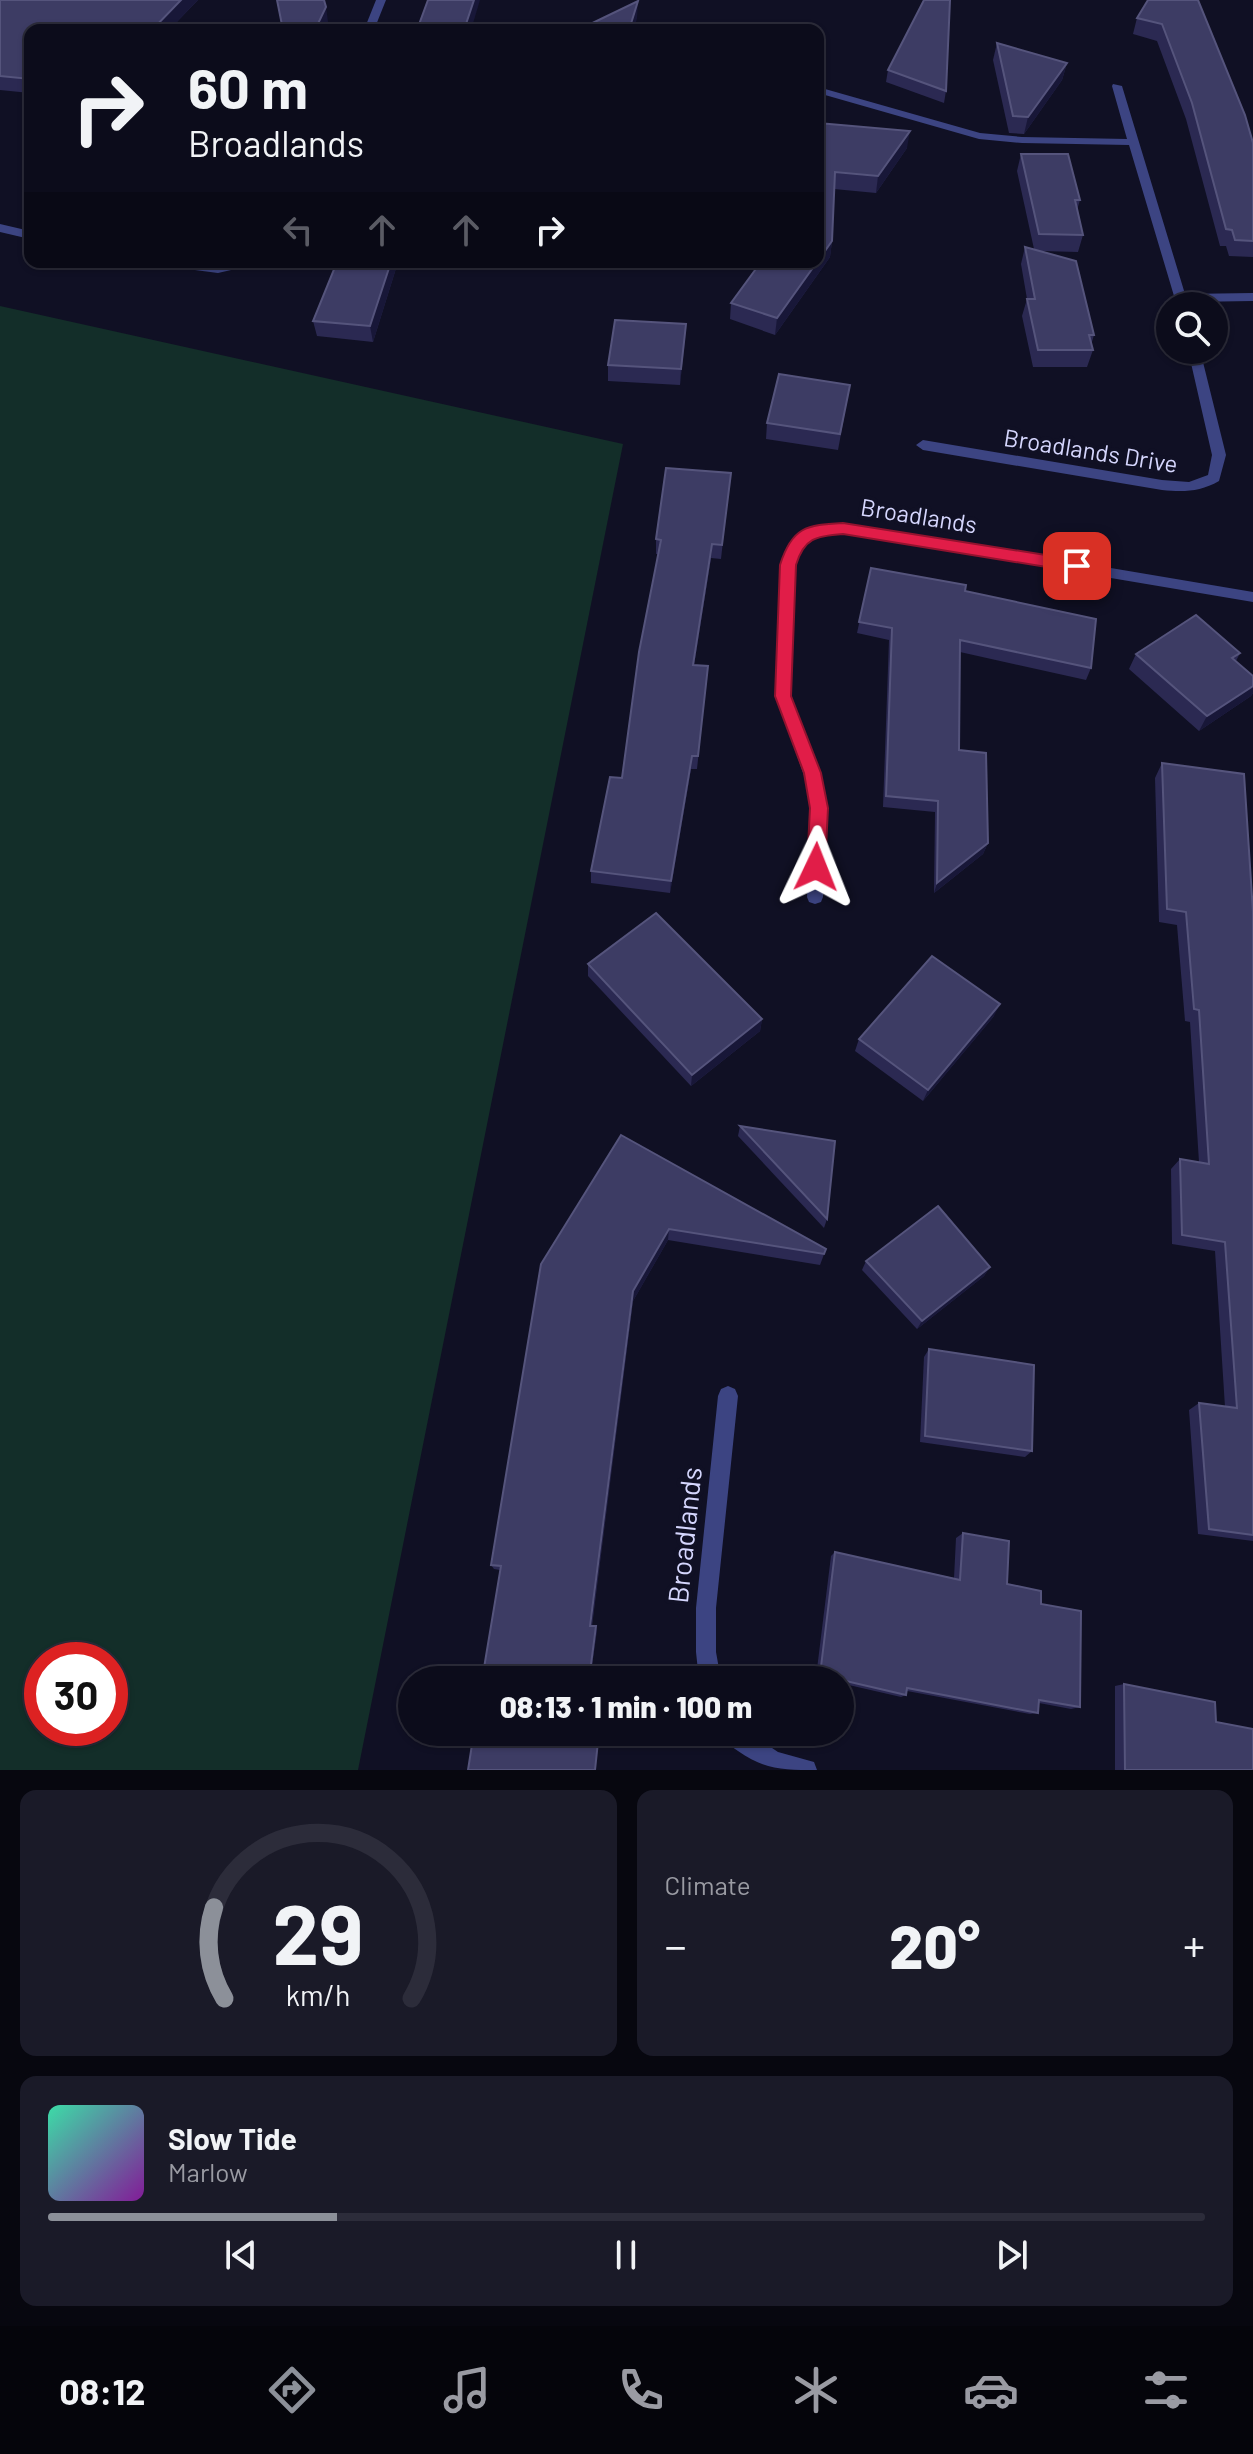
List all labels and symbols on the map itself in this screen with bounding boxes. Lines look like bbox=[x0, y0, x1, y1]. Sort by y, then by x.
street label: Broadlands Drive bbox=[1002, 422, 1180, 478]
street label: Broadlands bbox=[859, 492, 979, 538]
pin bbox=[1043, 532, 1111, 600]
position arrow bbox=[774, 825, 858, 909]
street label: Broadlands bbox=[660, 1465, 708, 1605]
speed limit sign: 30 bbox=[24, 1642, 128, 1746]

